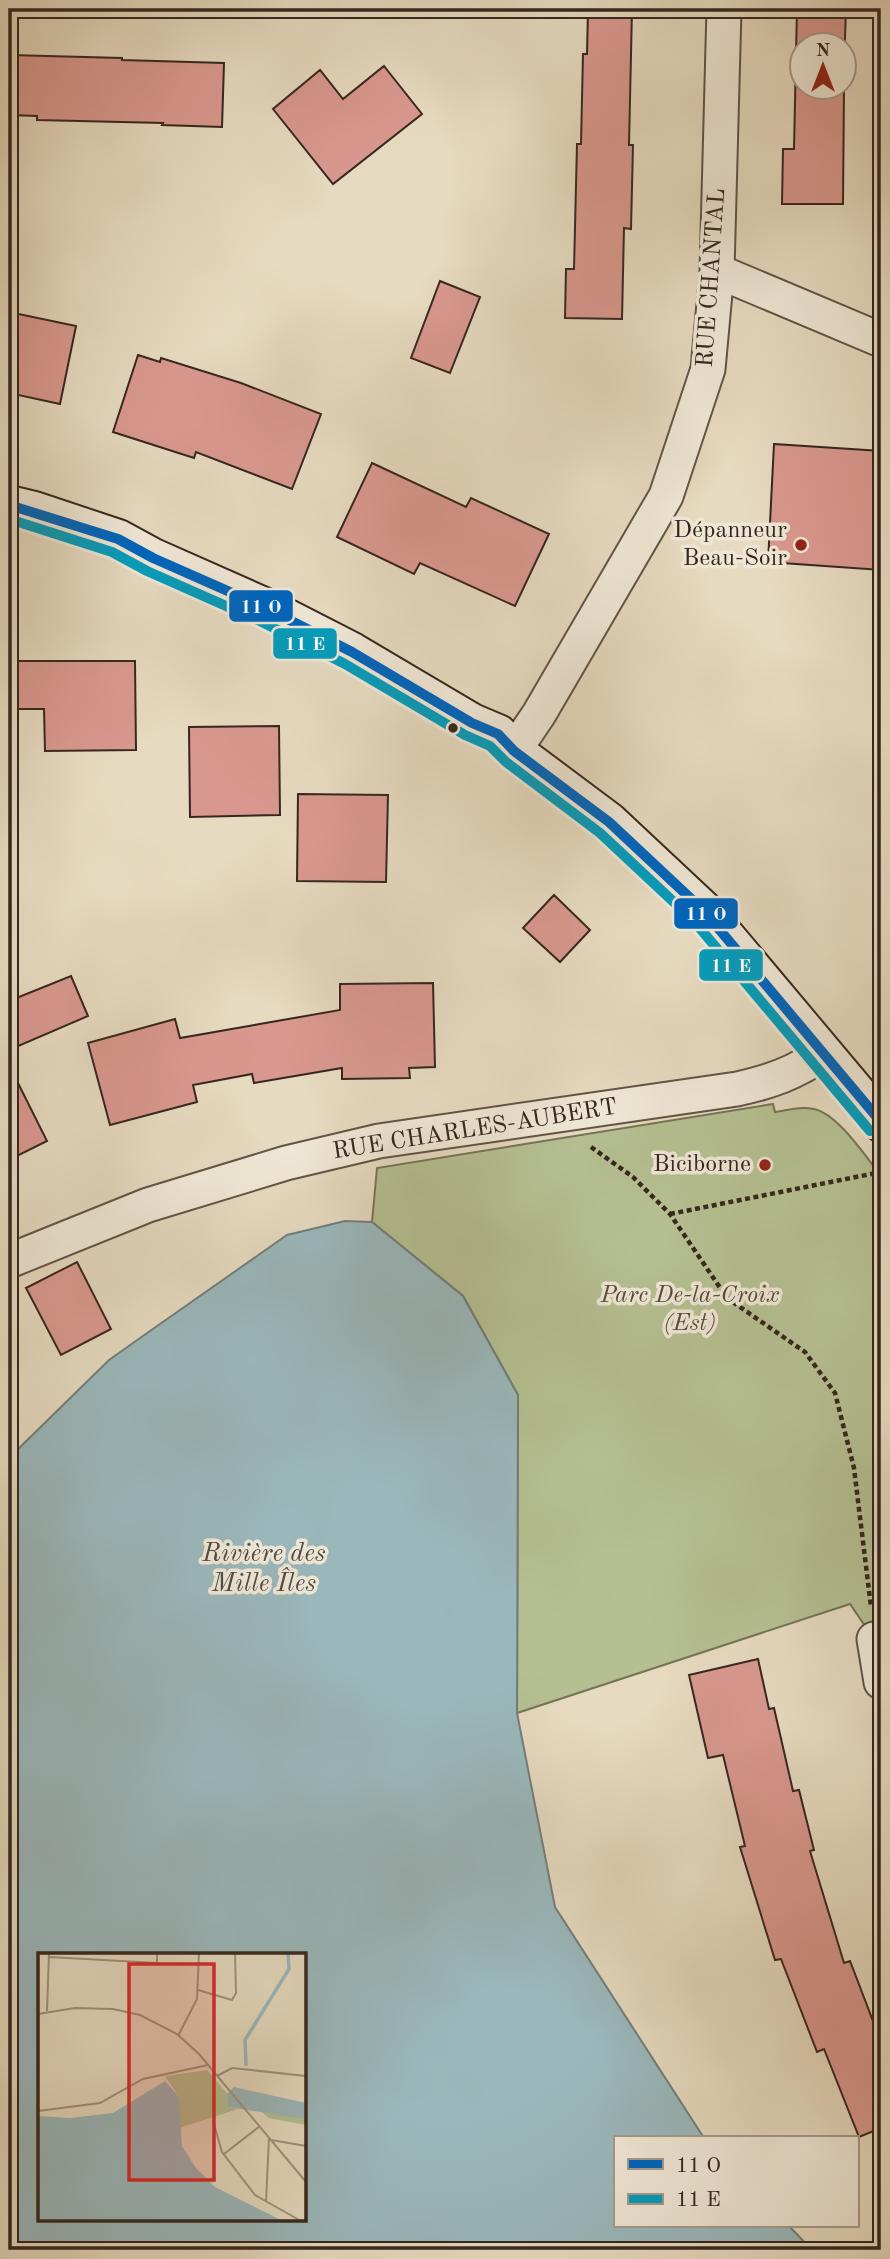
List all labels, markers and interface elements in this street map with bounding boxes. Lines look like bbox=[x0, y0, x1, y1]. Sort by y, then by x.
north arrow bbox=[788, 32, 858, 102]
text: N bbox=[816, 42, 831, 61]
street label: RUE CHANTAL bbox=[694, 187, 730, 369]
place label: Dépanneur Beau-Soir bbox=[673, 519, 787, 571]
marker: Dépanneur Beau-Soir bbox=[793, 537, 809, 553]
line badge: 11 O bbox=[228, 589, 294, 623]
text: 11 O bbox=[241, 599, 281, 618]
line badge: 11 E bbox=[272, 627, 338, 660]
text: 11 E bbox=[285, 636, 325, 655]
unlabelled marker bbox=[446, 721, 460, 735]
line badge: 11 O bbox=[673, 897, 739, 930]
text: 11 O bbox=[686, 906, 726, 925]
line badge: 11 E bbox=[698, 948, 764, 982]
text: 11 E bbox=[711, 958, 751, 977]
street label: RUE CHARLES-AUBERT bbox=[331, 1096, 619, 1164]
place label: Biciborne bbox=[653, 1153, 751, 1177]
marker: Biciborne bbox=[757, 1157, 773, 1173]
park label: Parc De-la-Croix (Est) bbox=[599, 1284, 780, 1336]
water label: Rivière des Mille Îles bbox=[201, 1541, 326, 1597]
inset map bbox=[38, 1953, 306, 2220]
legend bbox=[614, 2136, 858, 2228]
text: 11 O bbox=[676, 2156, 721, 2177]
text: 11 E bbox=[676, 2190, 721, 2211]

